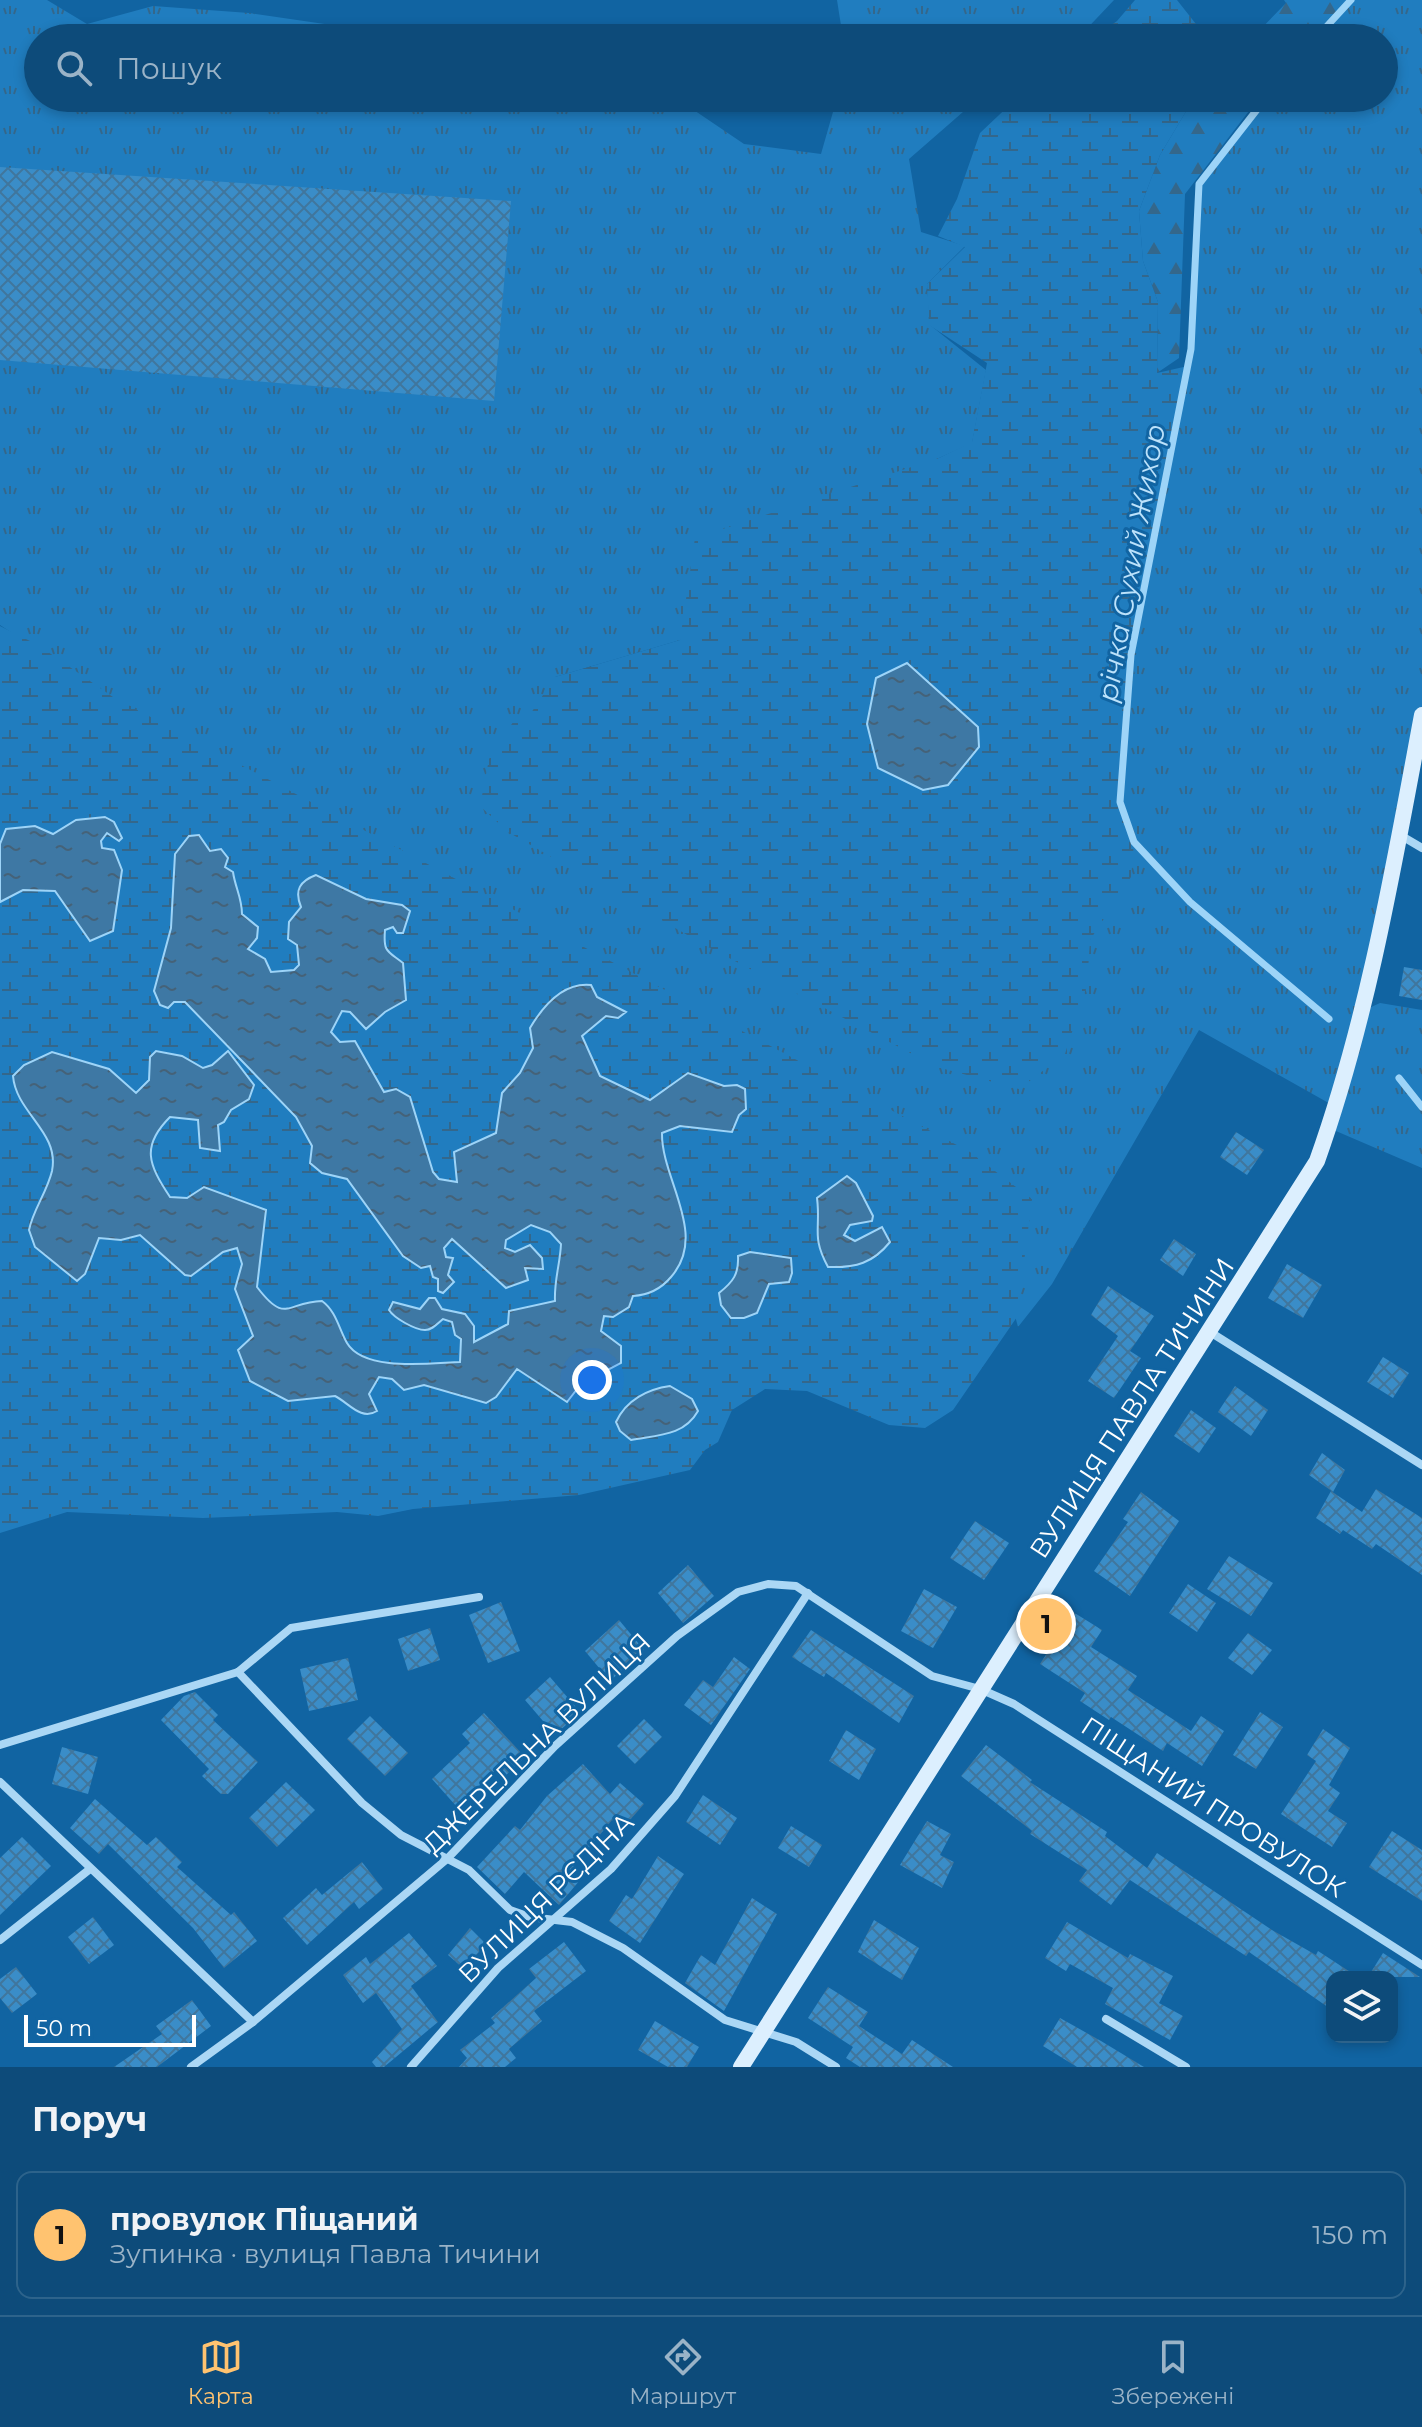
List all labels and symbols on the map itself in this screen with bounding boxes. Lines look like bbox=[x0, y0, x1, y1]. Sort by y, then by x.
water label: річка Сухий Жихор bbox=[1090, 422, 1172, 704]
street label: ВУЛИЦЯ ПАВЛА ТИЧИНИ bbox=[1023, 1252, 1241, 1564]
your location bbox=[572, 1360, 612, 1400]
pin: 1 bbox=[1020, 1594, 1072, 1654]
street label: ДЖЕРЕЛЬНА ВУЛИЦЯ bbox=[417, 1626, 657, 1860]
street label: ПІЩАНИЙ ПРОВУЛОК bbox=[1075, 1710, 1351, 1904]
street label: ВУЛИЦЯ РЄДІНА bbox=[452, 1806, 640, 1990]
scale bar bbox=[24, 2011, 196, 2047]

